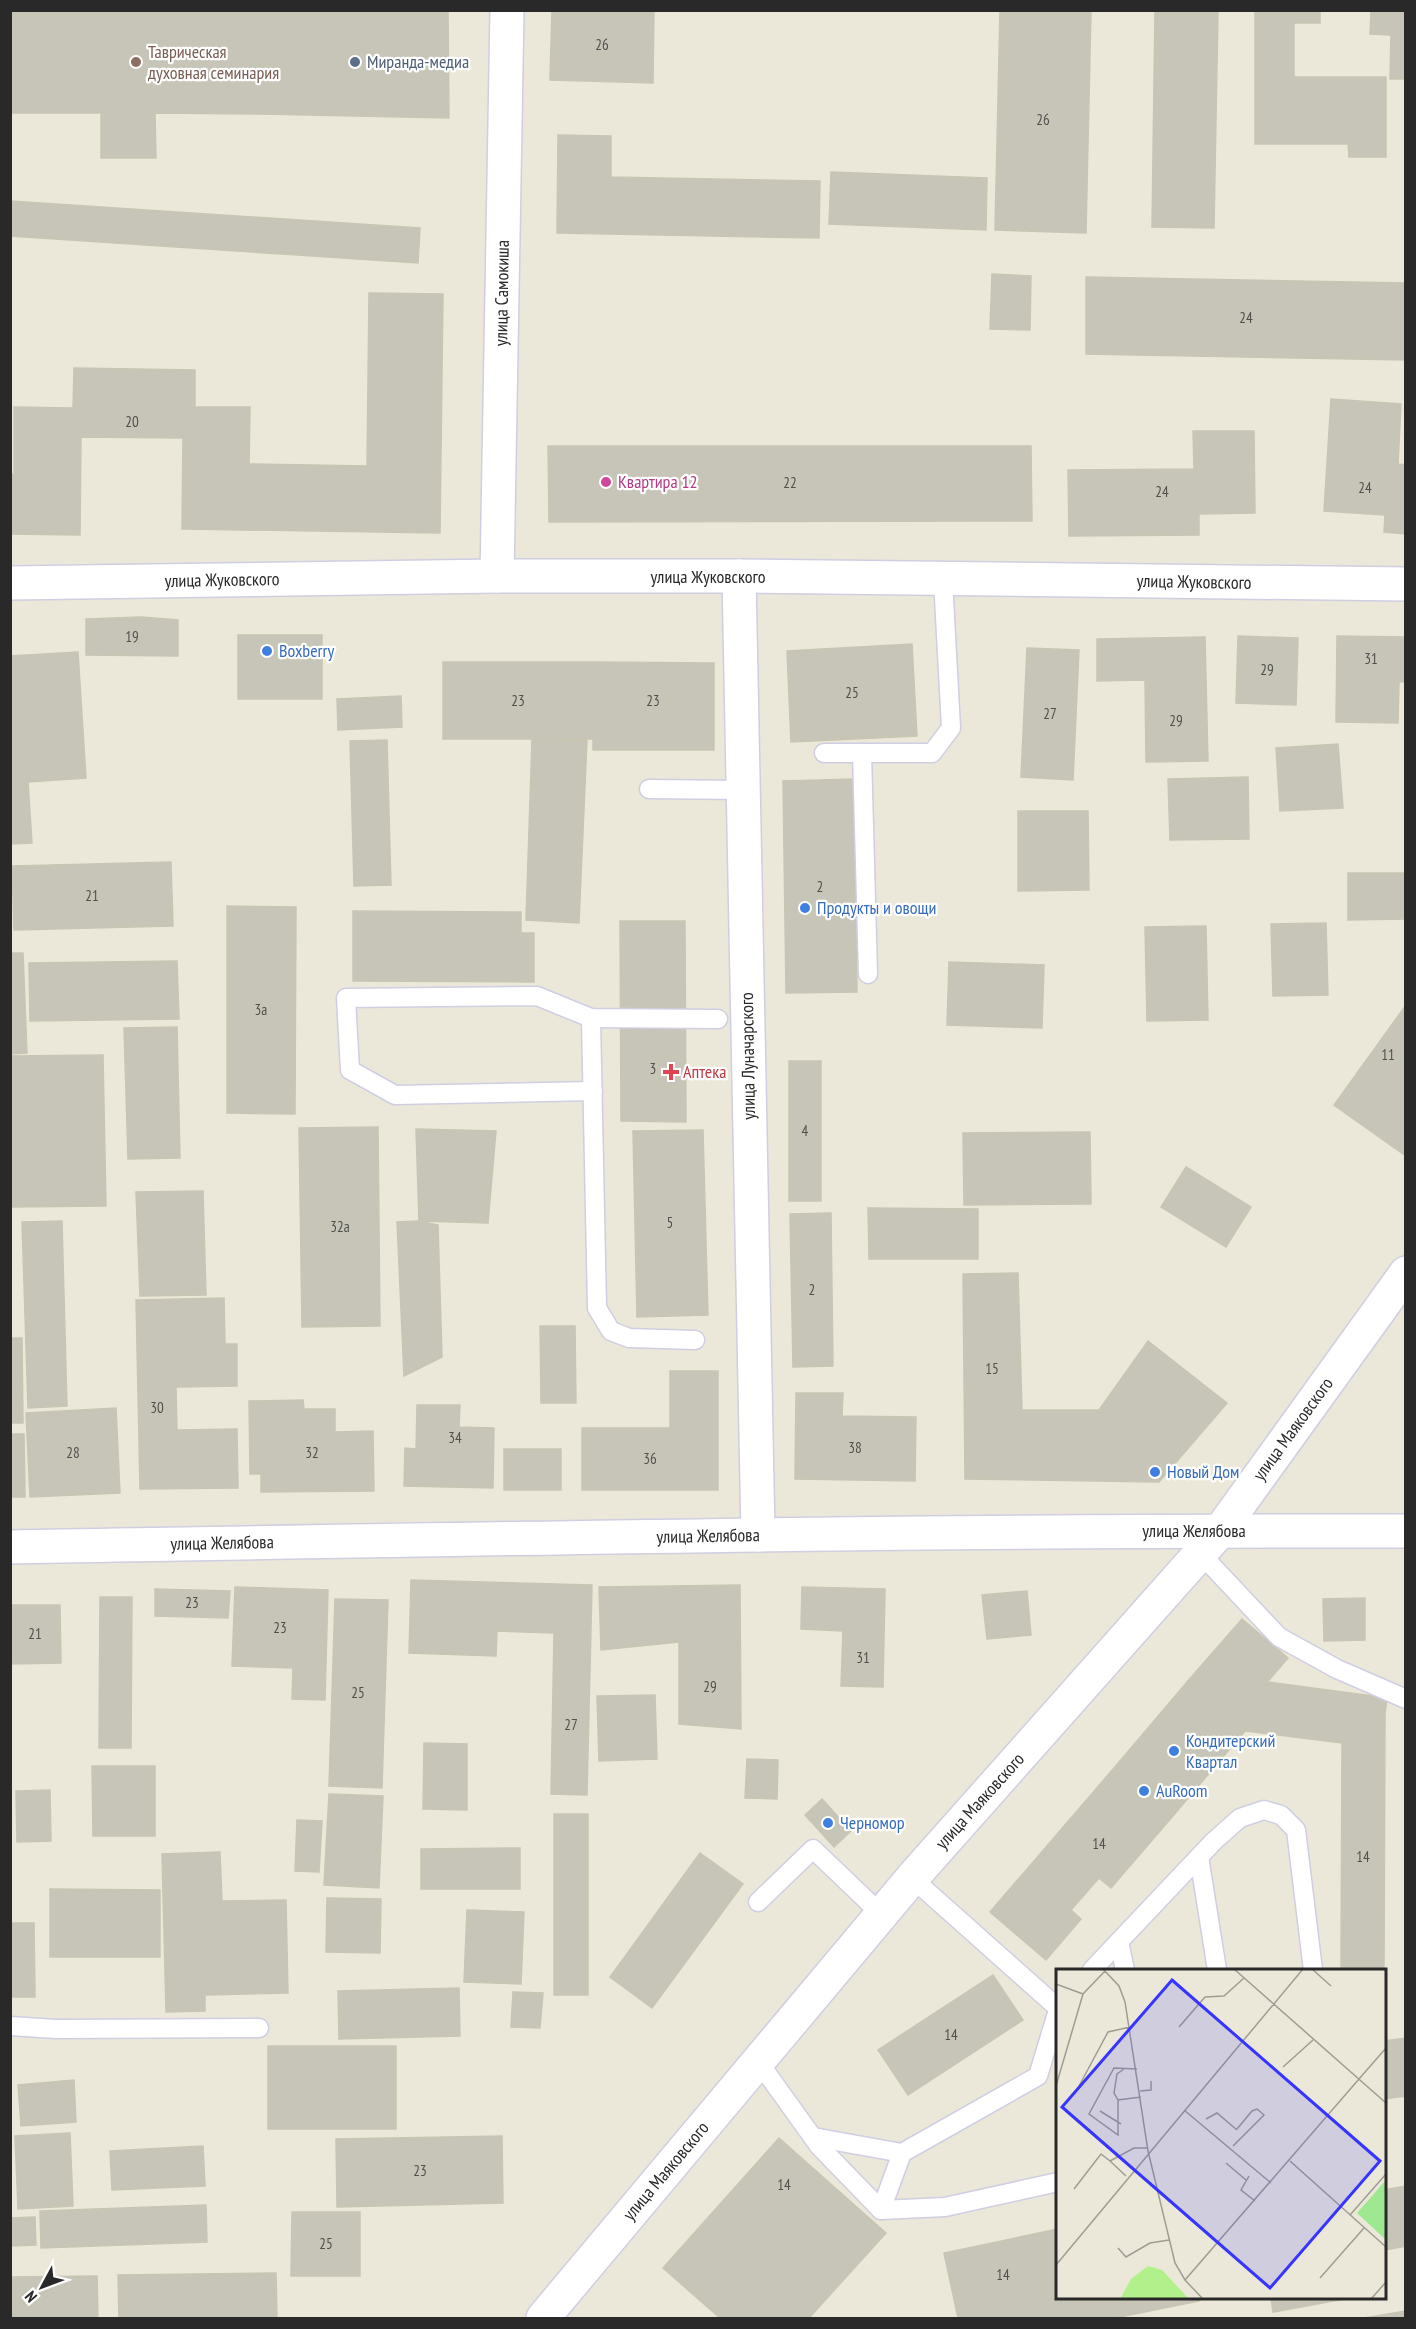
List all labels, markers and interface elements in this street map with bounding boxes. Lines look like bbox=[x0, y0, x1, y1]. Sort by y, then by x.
house number: 26 bbox=[595, 35, 609, 54]
place label: Таврическая духовная семинария bbox=[148, 40, 279, 84]
place label: Миранда-медиа bbox=[367, 50, 469, 73]
marker: Таврическая духовная семинария bbox=[129, 55, 143, 69]
marker: Миранда-медиа bbox=[348, 55, 362, 69]
house number: 26 bbox=[1036, 110, 1050, 129]
street label: улица Самокиша bbox=[489, 240, 514, 346]
house number: 24 bbox=[1239, 308, 1253, 327]
house number: 20 bbox=[125, 412, 139, 431]
place label: Квартира 12 bbox=[618, 470, 698, 493]
house number: 22 bbox=[783, 473, 797, 492]
marker: Квартира 12 bbox=[599, 475, 613, 489]
house number: 24 bbox=[1358, 478, 1372, 497]
house number: 24 bbox=[1155, 482, 1169, 501]
street label: улица Жуковского bbox=[651, 565, 766, 588]
street label: улица Жуковского bbox=[164, 567, 280, 592]
street label: улица Жуковского bbox=[1136, 569, 1252, 594]
house number: 19 bbox=[125, 627, 139, 646]
place label: Boxberry bbox=[279, 639, 334, 662]
marker: Boxberry bbox=[260, 644, 274, 658]
house number: 31 bbox=[1364, 649, 1378, 668]
house number: 29 bbox=[1260, 660, 1274, 679]
house number: 25 bbox=[845, 683, 859, 702]
house number: 23 bbox=[511, 691, 525, 710]
house number: 23 bbox=[646, 691, 660, 710]
house number: 27 bbox=[1043, 704, 1057, 723]
house number: 29 bbox=[1169, 711, 1183, 730]
house number: 2 bbox=[817, 877, 823, 896]
house number: 21 bbox=[85, 886, 99, 905]
place label: Продукты и овощи bbox=[817, 896, 936, 919]
marker: Продукты и овощи bbox=[798, 901, 812, 915]
street label: улица Луначарского bbox=[735, 992, 760, 1120]
house number: 3а bbox=[255, 1000, 267, 1019]
house number: 11 bbox=[1381, 1045, 1395, 1064]
house number: 3 bbox=[650, 1059, 656, 1078]
place label: Аптека bbox=[683, 1060, 726, 1083]
marker: Аптека bbox=[664, 1065, 678, 1079]
house number: 4 bbox=[802, 1121, 809, 1140]
house number: 5 bbox=[667, 1213, 673, 1232]
house number: 32а bbox=[330, 1217, 350, 1236]
house number: 2 bbox=[809, 1280, 815, 1299]
house number: 15 bbox=[985, 1359, 999, 1378]
street label: улица Маяковского bbox=[1247, 1372, 1338, 1485]
house number: 30 bbox=[150, 1398, 164, 1417]
house number: 34 bbox=[448, 1428, 462, 1447]
house number: 38 bbox=[848, 1438, 862, 1457]
house number: 28 bbox=[66, 1443, 80, 1462]
house number: 32 bbox=[305, 1443, 319, 1462]
house number: 36 bbox=[643, 1449, 657, 1468]
place label: Новый Дом bbox=[1167, 1460, 1239, 1483]
marker: Новый Дом bbox=[1148, 1465, 1162, 1479]
street label: улица Желябова bbox=[1142, 1519, 1246, 1542]
street label: улица Желябова bbox=[656, 1523, 760, 1548]
street label: улица Желябова bbox=[170, 1530, 274, 1555]
house number: 23 bbox=[185, 1593, 199, 1612]
house number: 23 bbox=[273, 1618, 287, 1637]
house number: 21 bbox=[28, 1624, 42, 1643]
house number: 31 bbox=[856, 1648, 870, 1667]
house number: 29 bbox=[703, 1677, 717, 1696]
house number: 25 bbox=[351, 1683, 365, 1702]
house number: 27 bbox=[564, 1715, 578, 1734]
place label: Кондитерский Квартал bbox=[1186, 1729, 1275, 1773]
marker: Кондитерский Квартал bbox=[1167, 1744, 1181, 1758]
street label: улица Маяковского bbox=[930, 1747, 1029, 1854]
place label: AuRoom bbox=[1156, 1779, 1208, 1802]
marker: AuRoom bbox=[1137, 1784, 1151, 1798]
place label: Черномор bbox=[840, 1811, 905, 1834]
marker: Черномор bbox=[821, 1816, 835, 1830]
house number: 14 bbox=[1092, 1834, 1106, 1853]
house number: 14 bbox=[1356, 1847, 1370, 1866]
inset map bbox=[1056, 1969, 1386, 2299]
house number: 14 bbox=[944, 2025, 958, 2044]
street label: улица Маяковского bbox=[618, 2116, 714, 2225]
house number: 23 bbox=[413, 2161, 427, 2180]
house number: 14 bbox=[777, 2175, 791, 2194]
house number: 25 bbox=[319, 2234, 333, 2253]
north arrow bbox=[12, 2257, 72, 2317]
house number: 14 bbox=[996, 2265, 1010, 2284]
text: N bbox=[20, 2287, 41, 2307]

